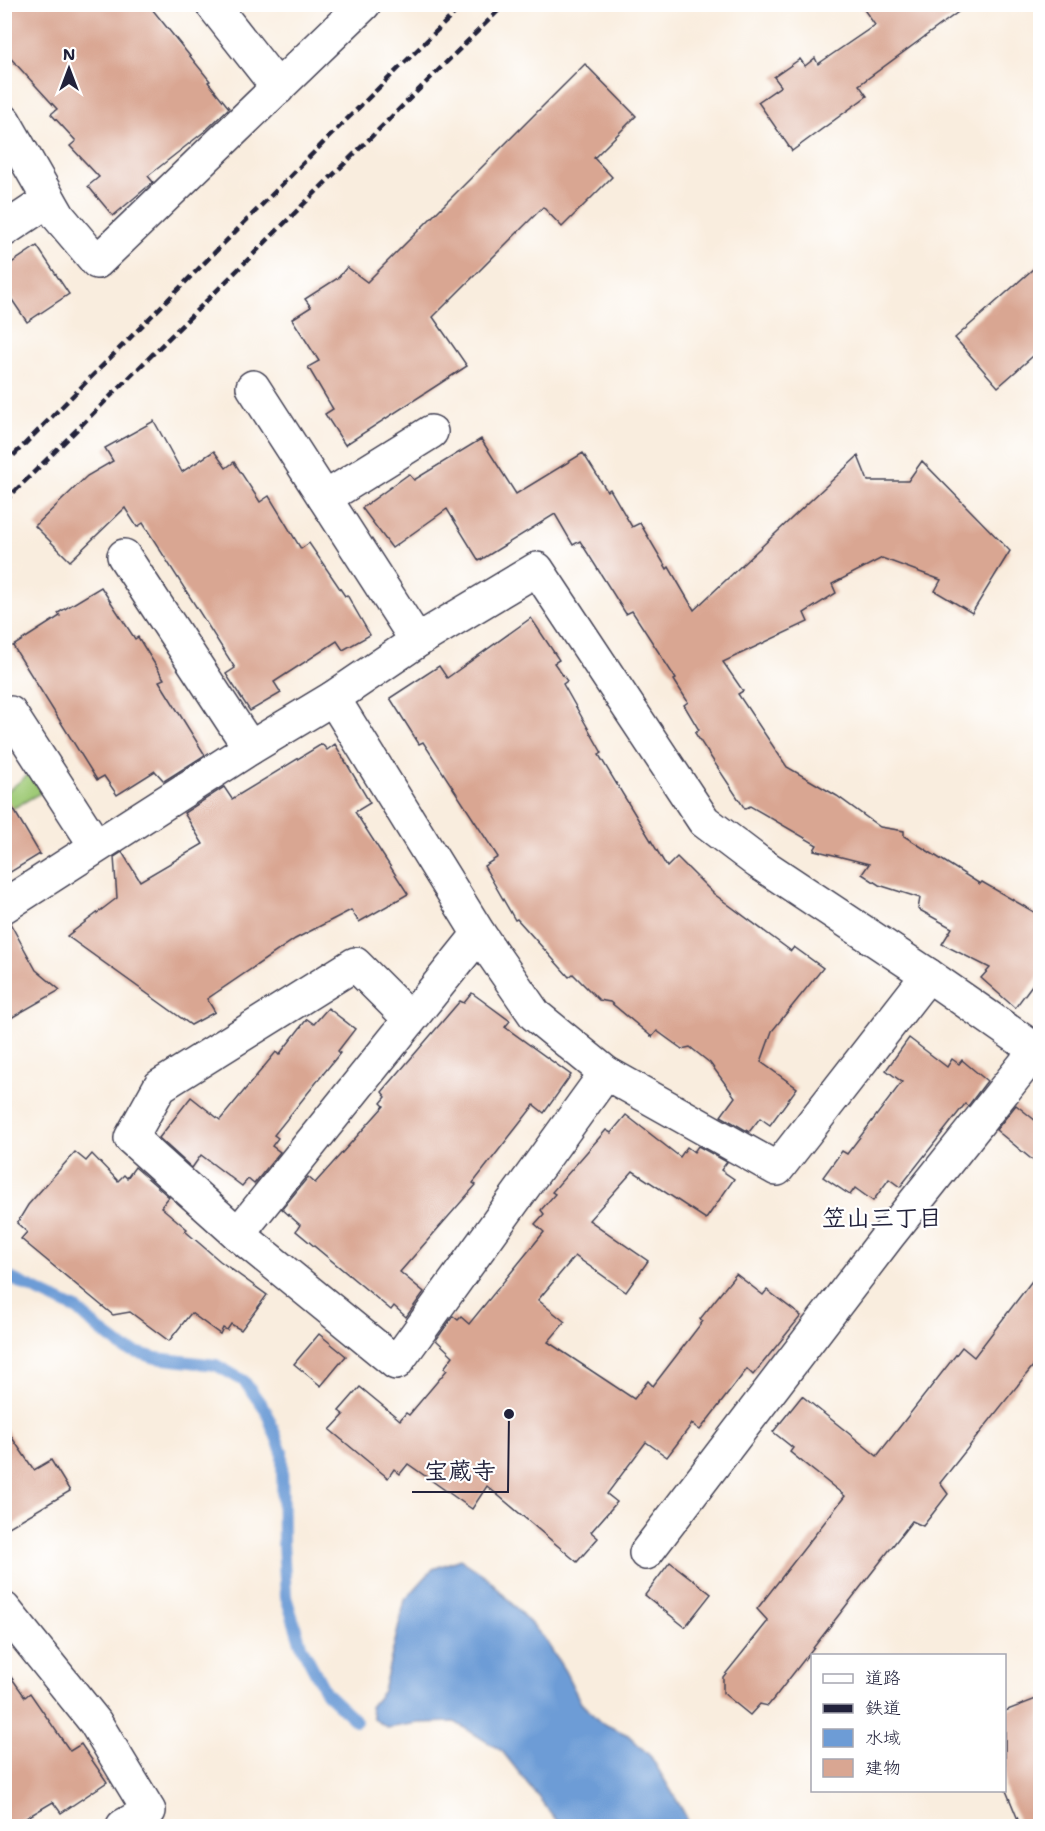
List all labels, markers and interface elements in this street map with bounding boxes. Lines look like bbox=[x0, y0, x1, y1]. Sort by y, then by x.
north arrow bbox=[39, 39, 99, 99]
text: N bbox=[63, 44, 75, 65]
district label: 笠山三丁目 bbox=[822, 1202, 942, 1234]
callout: 宝蔵寺 bbox=[412, 1450, 508, 1492]
text: 宝蔵寺 bbox=[424, 1455, 496, 1487]
legend bbox=[811, 1654, 1006, 1792]
text: 道路 bbox=[865, 1666, 901, 1690]
text: 鉄道 bbox=[865, 1696, 901, 1720]
text: 水域 bbox=[865, 1726, 901, 1750]
text: 建物 bbox=[865, 1756, 901, 1780]

